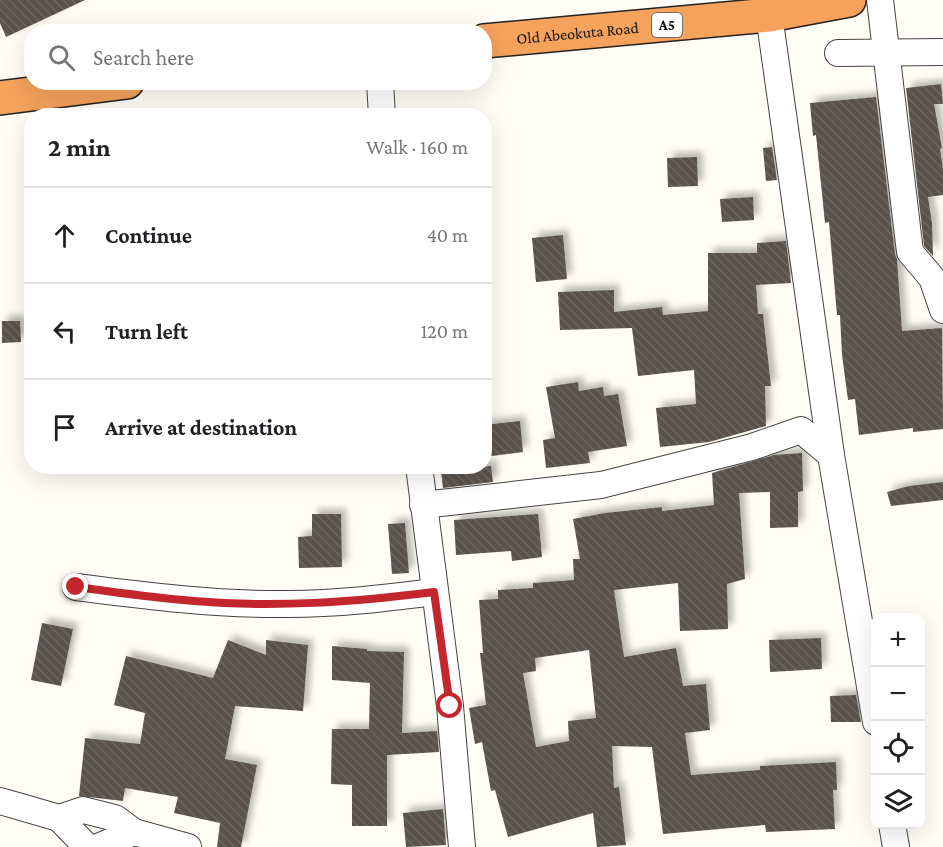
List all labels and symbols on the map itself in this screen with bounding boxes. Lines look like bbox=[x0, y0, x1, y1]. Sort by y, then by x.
road number: A5 bbox=[652, 13, 682, 37]
street label: Old Abeokuta Road bbox=[516, 19, 640, 47]
route end bbox=[62, 573, 88, 599]
route start bbox=[436, 692, 462, 718]

